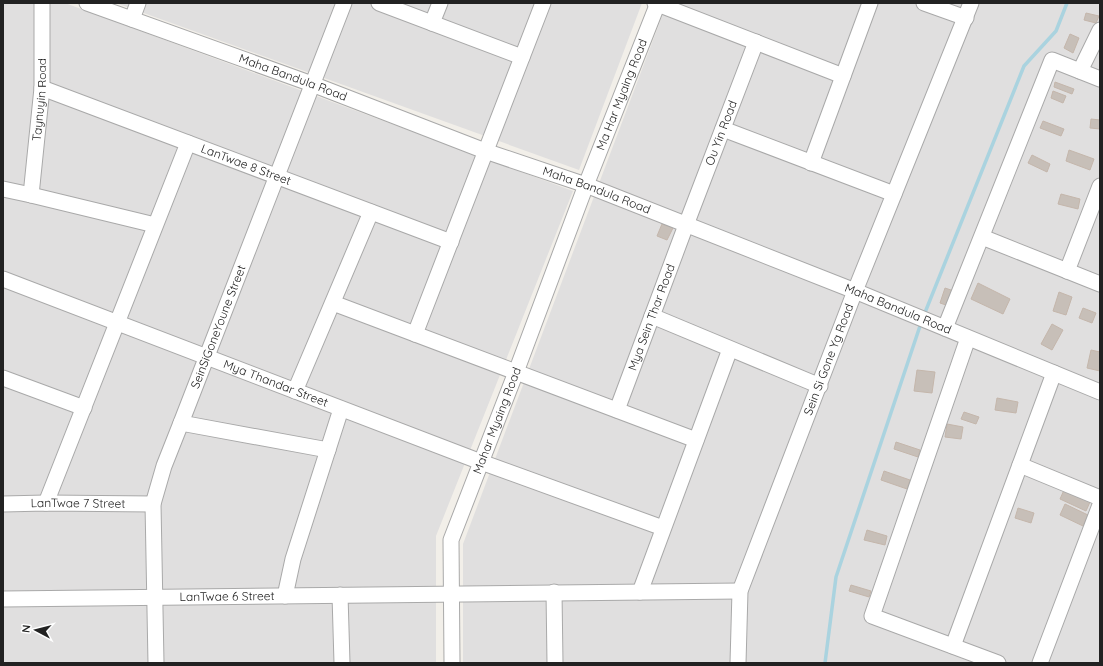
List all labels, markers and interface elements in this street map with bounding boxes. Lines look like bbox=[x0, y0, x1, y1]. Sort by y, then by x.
street label: Ma Har Myaing Road bbox=[593, 37, 650, 152]
street label: Maha Bandula Road bbox=[237, 50, 349, 104]
street label: Taynuyin Road bbox=[29, 58, 49, 142]
street label: Ou Yin Road bbox=[701, 98, 740, 168]
street label: LanTwae 8 Street bbox=[199, 141, 293, 188]
street label: Maha Bandula Road bbox=[541, 163, 653, 217]
street label: Mya Sein Thar Road bbox=[624, 262, 678, 372]
street label: SeinSiGoneYoune Street bbox=[187, 263, 249, 391]
street label: Maha Bandula Road bbox=[843, 280, 954, 337]
street label: Sein Si Gone Yg Road bbox=[800, 301, 856, 417]
street label: Mya Thandar Street bbox=[221, 356, 330, 410]
street label: Mahar Myaing Road bbox=[469, 365, 524, 476]
street label: LanTwae 7 Street bbox=[30, 495, 125, 511]
street label: LanTwae 6 Street bbox=[179, 588, 275, 604]
north arrow bbox=[16, 610, 56, 650]
text: N bbox=[19, 624, 34, 634]

